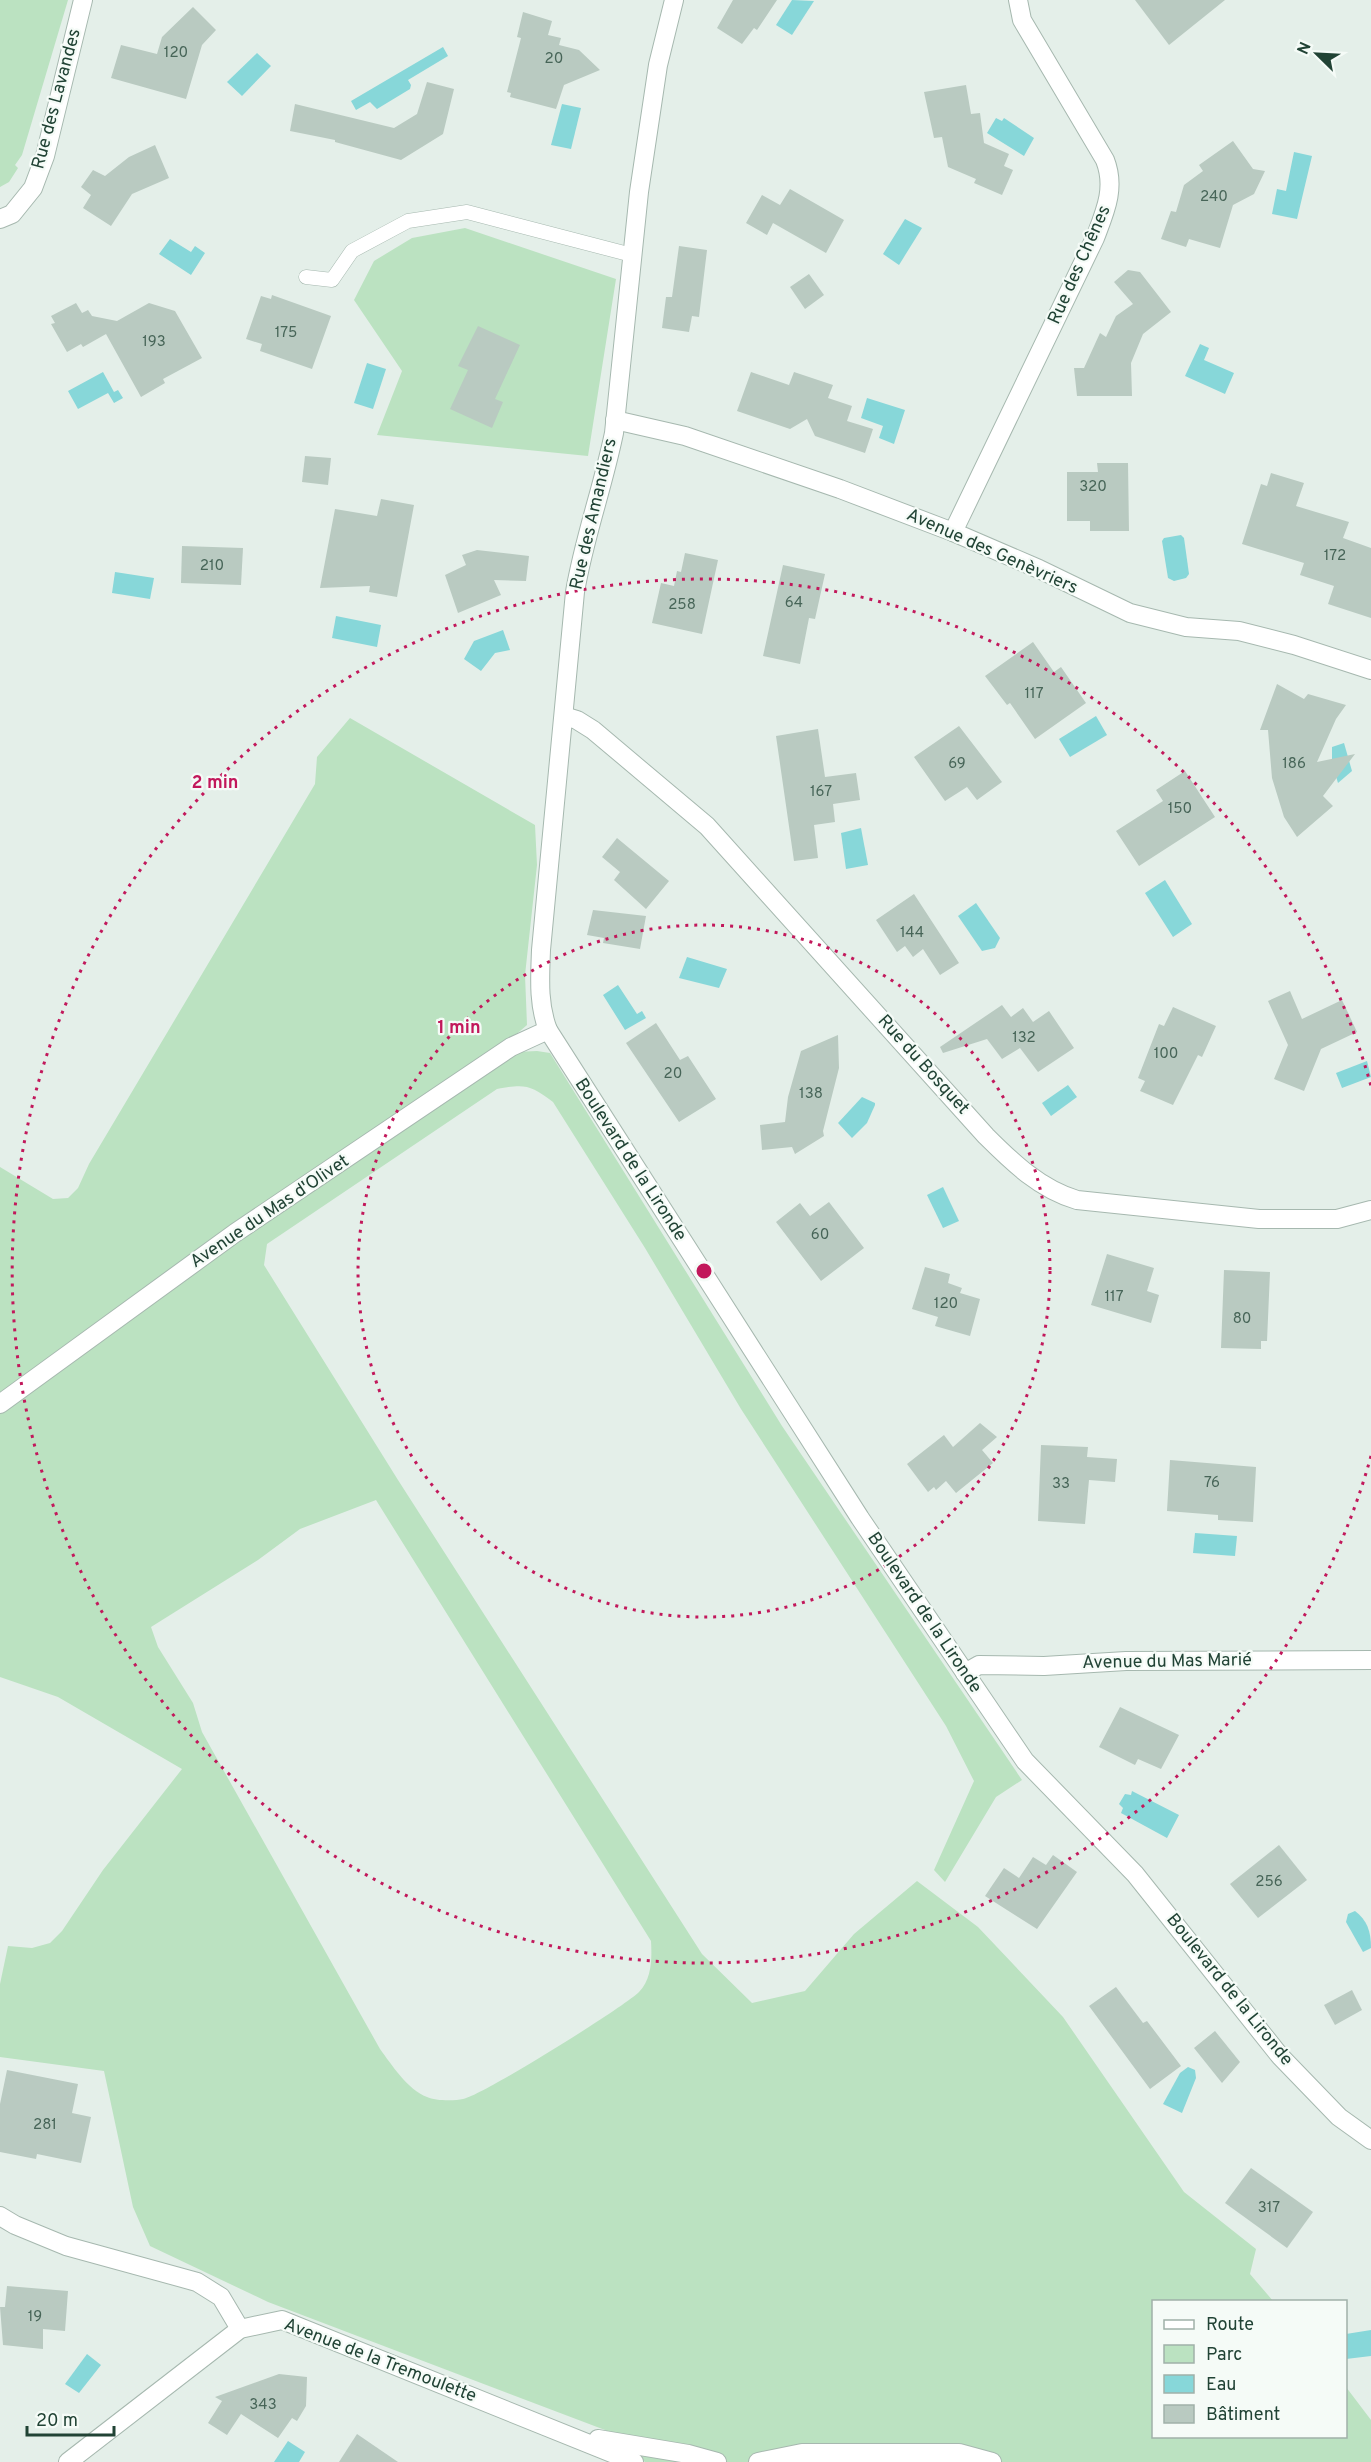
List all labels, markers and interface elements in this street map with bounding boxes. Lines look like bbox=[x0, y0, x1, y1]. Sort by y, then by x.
north arrow bbox=[1287, 24, 1347, 84]
street label: Rue des Lavandes bbox=[27, 26, 87, 172]
text: N bbox=[1294, 39, 1317, 58]
house number: 120 bbox=[164, 44, 188, 63]
house number: 20 bbox=[545, 50, 563, 69]
house number: 240 bbox=[1200, 188, 1228, 207]
street label: Rue des Chênes bbox=[1043, 202, 1117, 328]
house number: 175 bbox=[275, 324, 297, 343]
house number: 193 bbox=[142, 333, 166, 352]
street label: Rue des Amandiers bbox=[565, 436, 623, 592]
house number: 320 bbox=[1079, 478, 1107, 497]
street label: Avenue des Genèvriers bbox=[903, 504, 1081, 600]
house number: 172 bbox=[1324, 547, 1346, 566]
house number: 210 bbox=[200, 557, 224, 576]
house number: 64 bbox=[785, 594, 803, 613]
house number: 258 bbox=[668, 596, 696, 615]
house number: 117 bbox=[1025, 685, 1044, 704]
house number: 69 bbox=[948, 755, 966, 774]
house number: 186 bbox=[1282, 755, 1306, 774]
text: 2 min bbox=[191, 772, 239, 795]
house number: 167 bbox=[810, 783, 832, 802]
house number: 150 bbox=[1168, 800, 1192, 819]
house number: 144 bbox=[900, 924, 924, 943]
street label: Rue du Bosquet bbox=[872, 1010, 974, 1120]
text: 1 min bbox=[437, 1017, 481, 1040]
house number: 132 bbox=[1012, 1029, 1036, 1048]
house number: 100 bbox=[1154, 1045, 1178, 1064]
house number: 20 bbox=[664, 1065, 682, 1084]
street label: Boulevard de la Lironde bbox=[569, 1074, 691, 1246]
house number: 138 bbox=[799, 1085, 823, 1104]
street label: Avenue du Mas d'Olivet bbox=[186, 1150, 354, 1274]
house number: 60 bbox=[811, 1226, 829, 1245]
centre of rings bbox=[694, 1261, 714, 1281]
house number: 117 bbox=[1105, 1288, 1124, 1307]
house number: 120 bbox=[934, 1295, 958, 1314]
house number: 80 bbox=[1233, 1310, 1251, 1329]
house number: 76 bbox=[1204, 1474, 1220, 1493]
house number: 33 bbox=[1052, 1475, 1070, 1494]
street label: Boulevard de la Lironde bbox=[862, 1528, 986, 1698]
street label: Avenue du Mas Marié bbox=[1082, 1649, 1252, 1675]
house number: 256 bbox=[1255, 1873, 1283, 1892]
street label: Boulevard de la Lironde bbox=[1160, 1909, 1298, 2071]
house number: 281 bbox=[33, 2116, 57, 2135]
house number: 317 bbox=[1258, 2199, 1280, 2218]
legend bbox=[1152, 2300, 1347, 2438]
house number: 19 bbox=[28, 2308, 42, 2327]
street label: Avenue de la Tremoulette bbox=[281, 2314, 479, 2408]
text: Route bbox=[1206, 2314, 1254, 2337]
text: Parc bbox=[1206, 2344, 1242, 2367]
text: Eau bbox=[1206, 2374, 1236, 2397]
house number: 343 bbox=[249, 2396, 277, 2415]
scale bar bbox=[27, 2399, 114, 2437]
text: Bâtiment bbox=[1206, 2404, 1280, 2427]
text: 20 m bbox=[36, 2410, 78, 2433]

